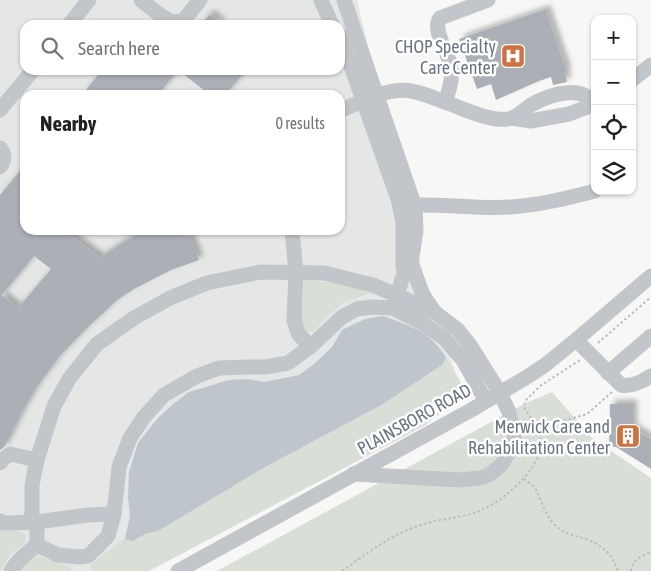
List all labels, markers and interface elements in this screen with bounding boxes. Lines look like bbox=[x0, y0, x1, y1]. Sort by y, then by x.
map controls bbox=[591, 15, 636, 195]
button: + bbox=[591, 15, 636, 60]
search box bbox=[20, 20, 345, 75]
icon: search bbox=[38, 34, 66, 62]
place label: CHOP Specialty Care Center bbox=[395, 36, 497, 78]
text: Search here bbox=[78, 37, 160, 59]
hospital icon: CHOP Specialty Care Center bbox=[500, 43, 526, 69]
button: − bbox=[591, 60, 636, 105]
button: locate bbox=[591, 105, 636, 150]
text: Nearby bbox=[40, 111, 96, 135]
text: 0 results bbox=[275, 114, 325, 132]
button: layers bbox=[591, 150, 636, 195]
street label: PLAINSBORO ROAD bbox=[354, 379, 474, 459]
place label: Merwick Care and Rehabilitation Center bbox=[468, 416, 611, 458]
building icon: Merwick Care and Rehabilitation Center bbox=[615, 423, 641, 449]

